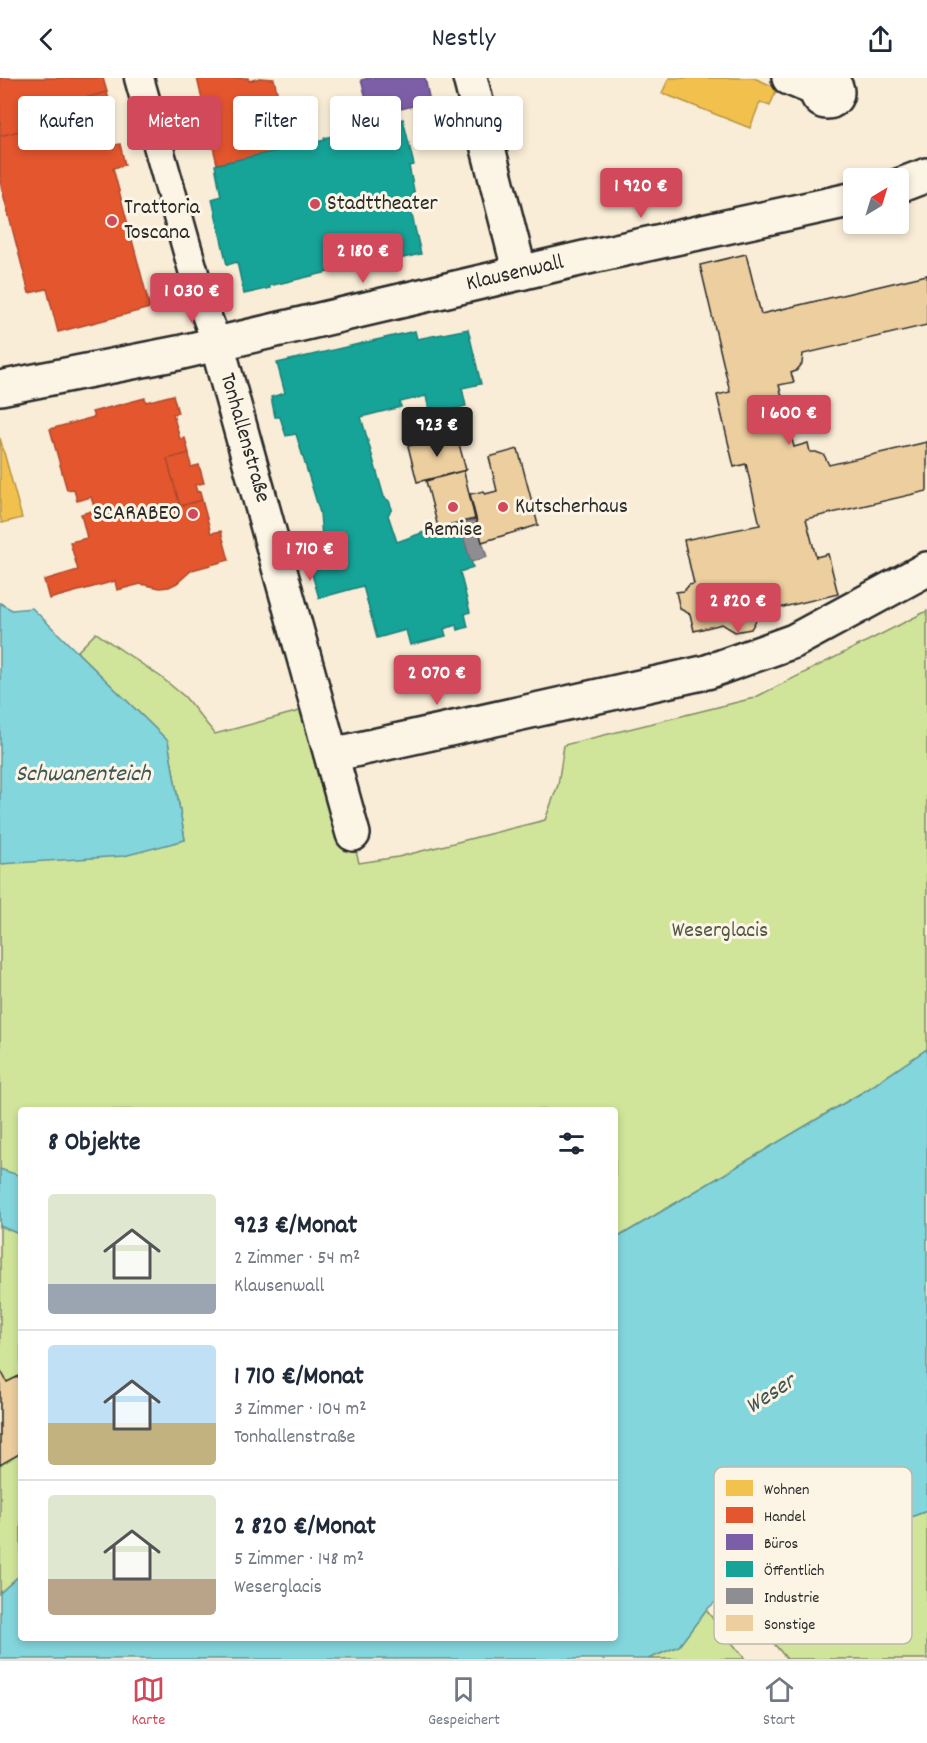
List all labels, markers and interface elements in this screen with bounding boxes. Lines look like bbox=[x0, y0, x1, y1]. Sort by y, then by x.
text: Nestly bbox=[432, 20, 495, 59]
icon: back bbox=[30, 23, 63, 56]
icon: share bbox=[864, 23, 897, 56]
chip: Kaufen bbox=[18, 96, 115, 150]
chip: Mieten bbox=[127, 96, 221, 150]
chip: Filter bbox=[233, 96, 318, 150]
chip: Neu bbox=[330, 96, 401, 150]
chip: Wohnung bbox=[413, 96, 523, 150]
pin: 1 920 € bbox=[586, 168, 696, 219]
north arrow bbox=[843, 168, 909, 234]
map controls bbox=[843, 168, 909, 234]
text: 1 920 € bbox=[614, 173, 668, 201]
place label: Stadttheater bbox=[327, 189, 439, 220]
place label: Trattoria Toscana bbox=[124, 193, 200, 249]
marker: Stadttheater bbox=[308, 197, 322, 211]
marker: Trattoria Toscana bbox=[105, 214, 119, 228]
pin: 2 180 € bbox=[308, 233, 418, 284]
text: 2 180 € bbox=[337, 238, 389, 266]
street label: Klausenwall bbox=[463, 248, 567, 300]
pin: 1 030 € bbox=[137, 273, 247, 324]
text: 1 030 € bbox=[164, 278, 220, 306]
street label: Tonhallenstraße bbox=[211, 370, 277, 506]
pin: 1 600 € bbox=[734, 395, 844, 446]
text: 1 600 € bbox=[761, 400, 817, 428]
pin: 923 € bbox=[395, 407, 479, 458]
text: 923 € bbox=[416, 412, 458, 440]
place label: Kutscherhaus bbox=[515, 492, 628, 523]
place label: SCARABEO bbox=[93, 499, 181, 530]
marker: Remise bbox=[446, 500, 460, 514]
marker: Kutscherhaus bbox=[496, 500, 510, 514]
marker: SCARABEO bbox=[186, 507, 200, 521]
place label: Remise bbox=[424, 515, 482, 546]
pin: 1 710 € bbox=[255, 531, 365, 582]
text: 1 710 € bbox=[286, 536, 334, 564]
pin: 2 820 € bbox=[683, 583, 793, 634]
text: 2 820 € bbox=[710, 588, 766, 616]
pin: 2 070 € bbox=[382, 655, 492, 706]
text: 2 070 € bbox=[408, 660, 466, 688]
water label: Schwanenteich bbox=[15, 758, 152, 792]
park label: Weserglacis bbox=[672, 916, 768, 947]
text: 8 Objekte bbox=[48, 1125, 141, 1162]
icon: filters bbox=[555, 1127, 588, 1160]
text: 923 €/Monat bbox=[234, 1208, 357, 1245]
icon: home bbox=[96, 1218, 168, 1290]
text: 2 Zimmer · 54 m² bbox=[234, 1245, 360, 1273]
text: Klausenwall bbox=[234, 1273, 324, 1301]
text: 1 710 €/Monat bbox=[234, 1359, 364, 1396]
water label: Weser bbox=[739, 1364, 805, 1424]
icon: home bbox=[96, 1369, 168, 1441]
text: 3 Zimmer · 104 m² bbox=[234, 1396, 367, 1424]
text: Tonhallenstraße bbox=[234, 1424, 355, 1452]
legend bbox=[714, 1467, 912, 1644]
text: Wohnen bbox=[764, 1479, 809, 1502]
text: Handel bbox=[764, 1506, 806, 1529]
text: 2 820 €/Monat bbox=[234, 1509, 376, 1546]
icon: home bbox=[96, 1519, 168, 1591]
text: Büros bbox=[764, 1533, 799, 1556]
text: 5 Zimmer · 148 m² bbox=[234, 1546, 364, 1574]
text: Öffentlich bbox=[764, 1560, 824, 1583]
text: Weserglacis bbox=[234, 1574, 322, 1602]
text: Industrie bbox=[764, 1587, 819, 1610]
text: Sonstige bbox=[764, 1614, 815, 1637]
tab: Karte bbox=[131, 1673, 165, 1732]
tab: Gespeichert bbox=[428, 1673, 500, 1732]
tab: Start bbox=[763, 1673, 796, 1732]

